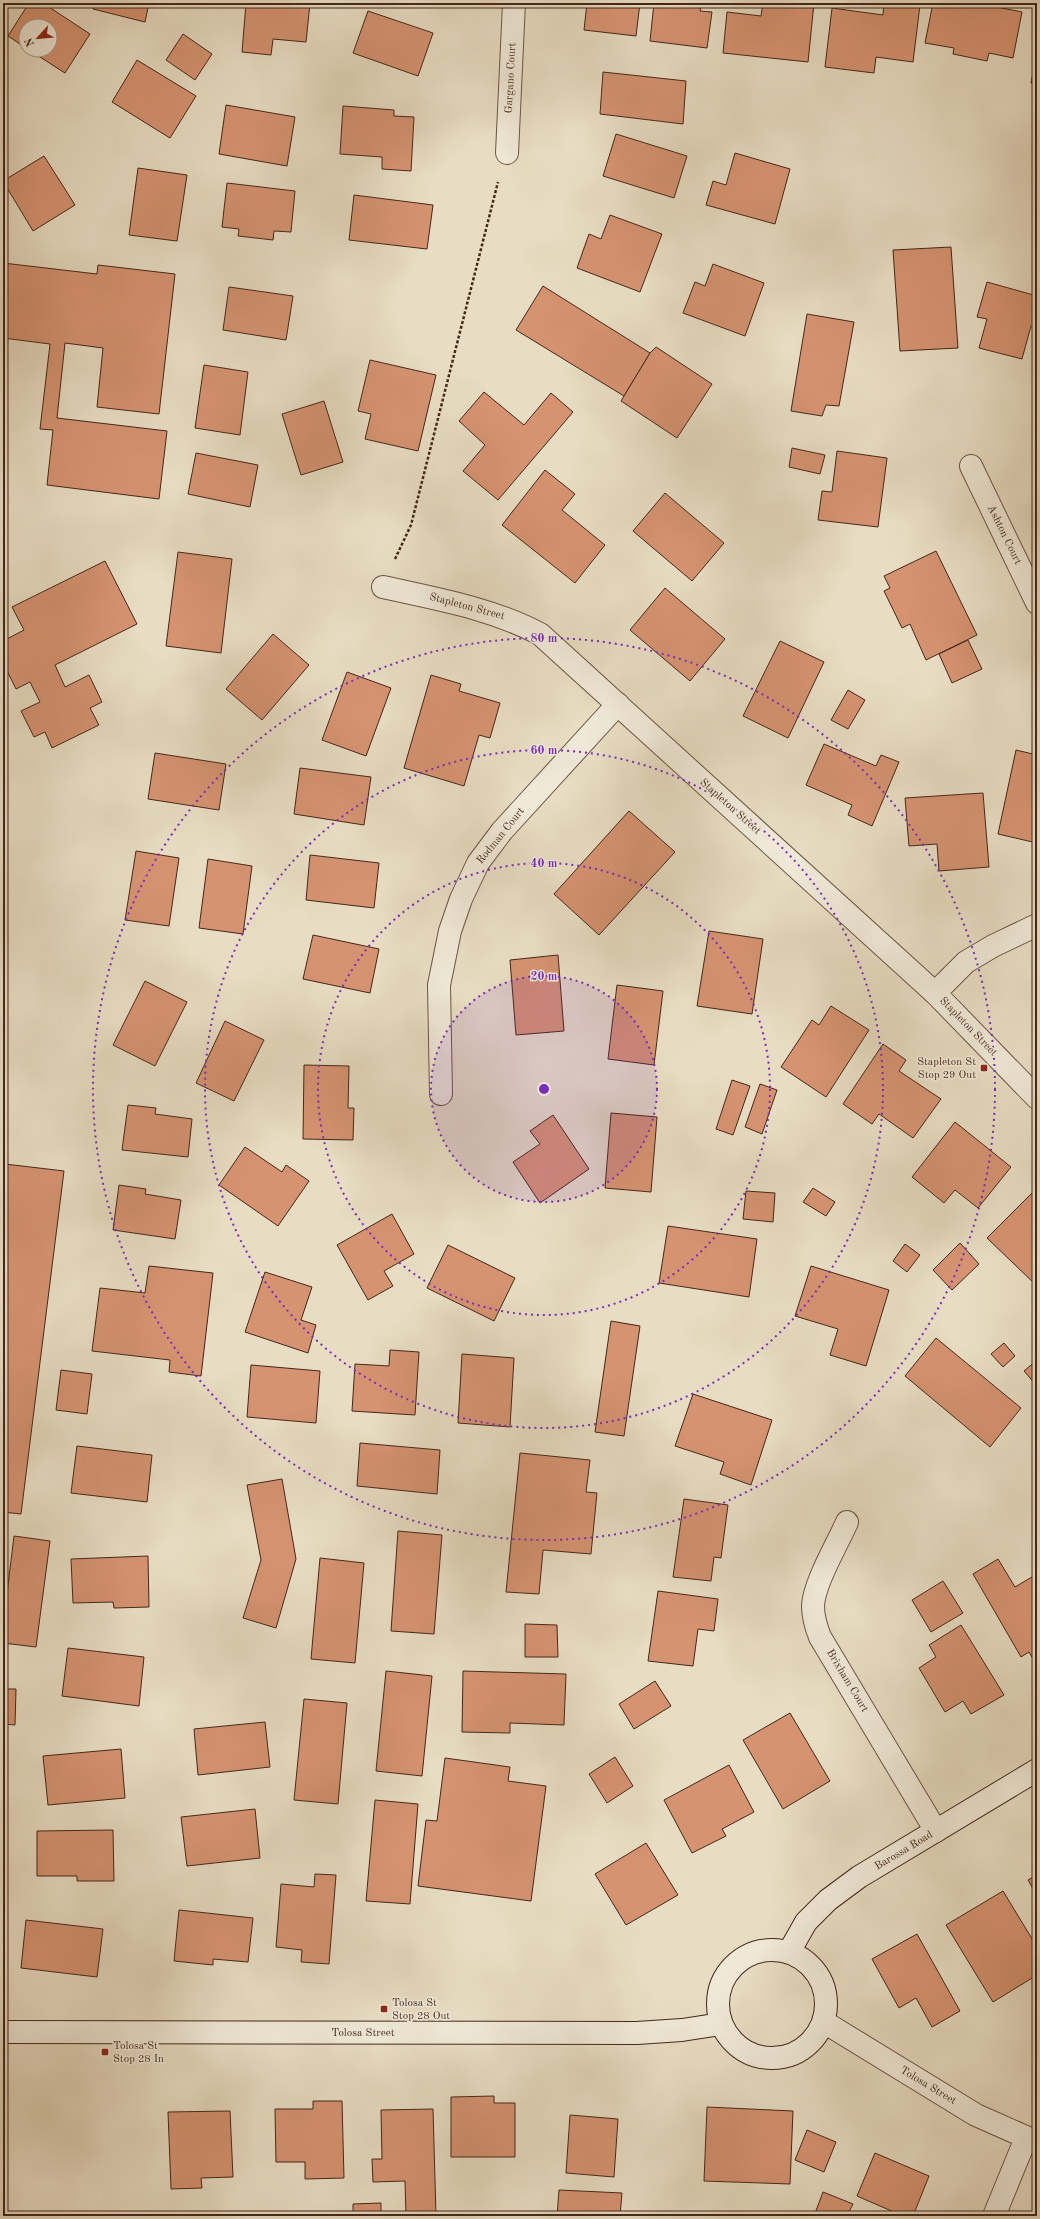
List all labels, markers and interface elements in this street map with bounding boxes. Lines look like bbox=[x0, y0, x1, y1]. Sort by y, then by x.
north arrow bbox=[18, 18, 58, 58]
text: N bbox=[23, 35, 37, 48]
street label: Gargano Court bbox=[504, 42, 518, 114]
street label: Ashton Court bbox=[985, 504, 1023, 567]
street label: Stapleton Street bbox=[428, 592, 506, 622]
text: 80 m bbox=[531, 633, 558, 645]
text: 60 m bbox=[531, 745, 558, 757]
street label: Stapleton Street bbox=[698, 777, 763, 837]
street label: Rodman Court bbox=[475, 805, 527, 866]
text: 40 m bbox=[531, 858, 558, 870]
text: 20 m bbox=[531, 971, 558, 983]
street label: Stapleton Street bbox=[937, 995, 999, 1059]
place label: Stapleton St Stop 29 Out bbox=[917, 1057, 976, 1081]
marker: Stapleton St Stop 29 Out bbox=[979, 1063, 989, 1073]
centre of rings bbox=[537, 1082, 551, 1096]
street label: Brixham Court bbox=[824, 1648, 870, 1714]
street label: Barossa Road bbox=[873, 1829, 935, 1873]
place label: Tolosa St Stop 28 Out bbox=[392, 1998, 450, 2022]
marker: Tolosa St Stop 28 Out bbox=[379, 2004, 389, 2014]
street label: Tolosa Street bbox=[331, 2028, 395, 2039]
place label: Tolosa St Stop 28 In bbox=[113, 2041, 164, 2065]
marker: Tolosa St Stop 28 In bbox=[100, 2047, 110, 2057]
street label: Tolosa Street bbox=[898, 2065, 958, 2107]

